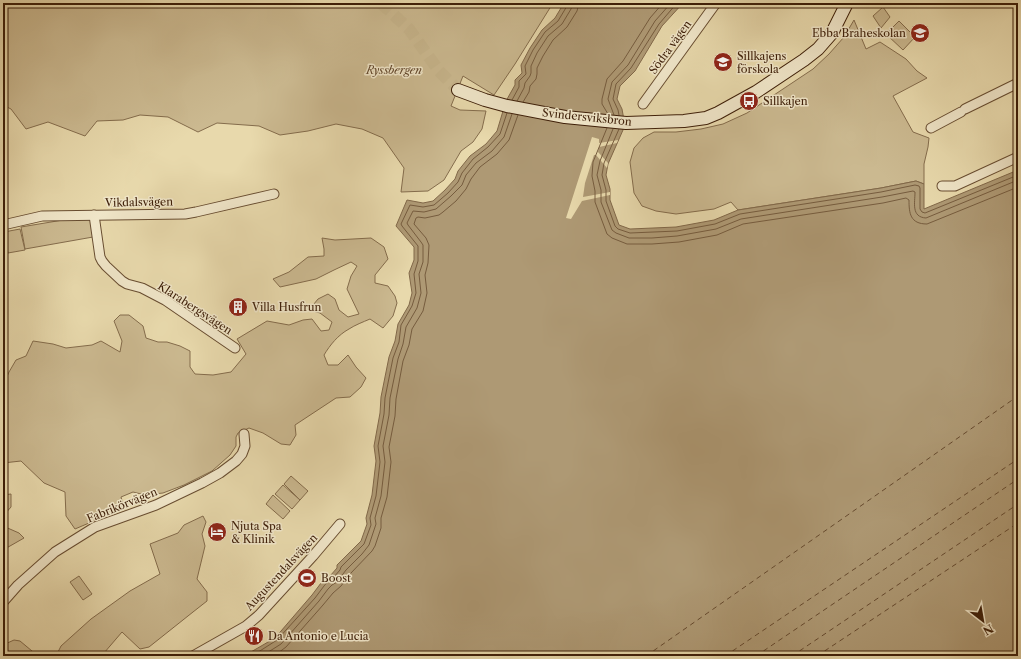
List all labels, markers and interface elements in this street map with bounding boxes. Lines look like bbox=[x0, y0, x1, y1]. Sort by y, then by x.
street label: Södra vägen bbox=[646, 17, 694, 77]
school or university icon: Ebba Braheskolan bbox=[909, 22, 931, 44]
place label: Ebba Braheskolan bbox=[812, 26, 906, 40]
place label: Sillkajens förskola bbox=[737, 49, 787, 76]
school or university icon: Sillkajens förskola bbox=[712, 51, 734, 73]
park label: Ryssbergen bbox=[365, 63, 422, 77]
bus stop icon: Sillkajen bbox=[738, 90, 760, 112]
place label: Sillkajen bbox=[763, 94, 808, 108]
street label: Svindersviksbron bbox=[541, 105, 633, 129]
street label: Vikdalsvägen bbox=[104, 194, 173, 210]
street label: Klarabergsvägen bbox=[155, 279, 235, 337]
building icon: Villa Husfrun bbox=[227, 296, 249, 318]
place label: Villa Husfrun bbox=[251, 300, 322, 314]
street label: Fabrikörvägen bbox=[85, 484, 159, 525]
place label: Njuta Spa & Klinik bbox=[231, 519, 282, 546]
hotel icon: Njuta Spa & Klinik bbox=[206, 521, 228, 543]
street label: Augustendalsvägen bbox=[241, 531, 320, 614]
sports icon: Boost bbox=[296, 567, 318, 589]
place label: Boost bbox=[321, 571, 351, 585]
north arrow bbox=[963, 601, 1003, 641]
text: N bbox=[980, 621, 996, 638]
restaurant icon: Da Antonio e Lucia bbox=[243, 625, 265, 647]
place label: Da Antonio e Lucia bbox=[268, 629, 369, 643]

